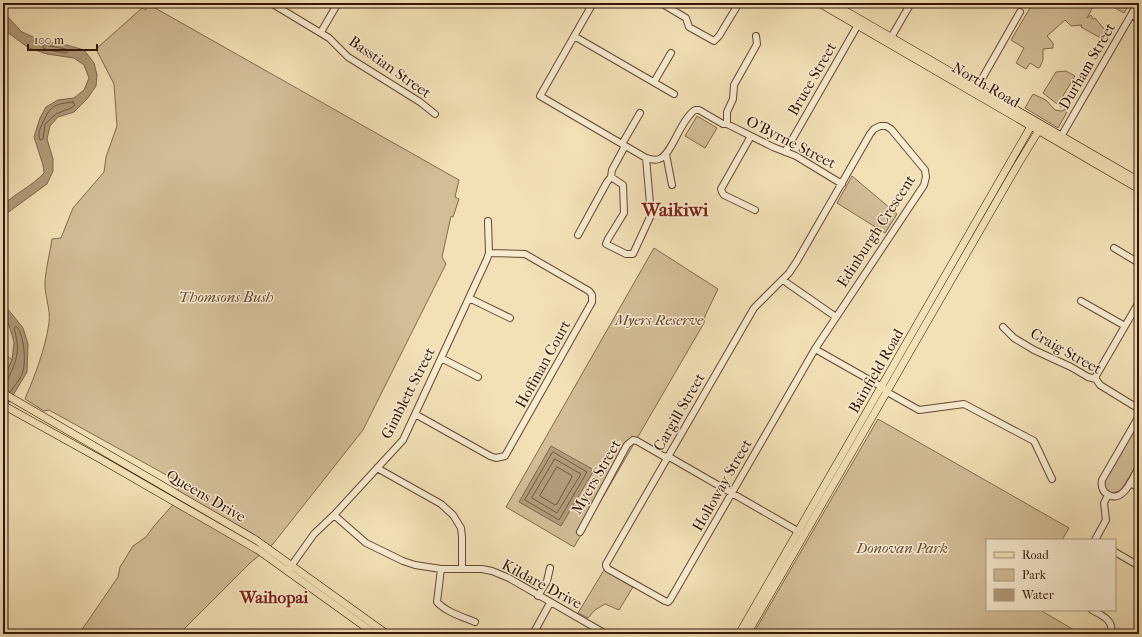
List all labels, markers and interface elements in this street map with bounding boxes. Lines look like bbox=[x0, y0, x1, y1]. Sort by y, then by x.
street label: Durham Street bbox=[1055, 19, 1119, 112]
scale bar bbox=[28, 26, 97, 52]
street label: Basstian Street bbox=[346, 32, 435, 102]
text: 100 m bbox=[34, 33, 64, 47]
street label: Bruce Street bbox=[784, 39, 840, 119]
street label: North Road bbox=[949, 58, 1024, 112]
street label: O'Byrne Street bbox=[743, 112, 839, 173]
street label: Edinburgh Crescent bbox=[833, 171, 919, 290]
district label: Waikiwi bbox=[641, 199, 709, 221]
park label: Thomsons Bush bbox=[178, 288, 274, 306]
park label: Myers Reserve bbox=[614, 311, 704, 329]
street label: Hoffman Court bbox=[512, 317, 575, 411]
street label: Craig Street bbox=[1027, 324, 1105, 378]
street label: Bainfield Road bbox=[845, 325, 908, 416]
street label: Gimblett Street bbox=[377, 344, 439, 442]
street label: Cargill Street bbox=[649, 369, 709, 454]
street label: Holloway Street bbox=[688, 435, 756, 534]
street label: Myers Street bbox=[567, 436, 625, 518]
street label: Queens Drive bbox=[163, 466, 250, 526]
park label: Donovan Park bbox=[855, 539, 948, 557]
legend bbox=[986, 539, 1116, 611]
text: Road bbox=[1022, 548, 1049, 562]
street label: Kildare Drive bbox=[499, 555, 586, 613]
text: Park bbox=[1022, 568, 1047, 582]
district label: Waihopai bbox=[239, 587, 309, 608]
text: Water bbox=[1021, 588, 1055, 602]

